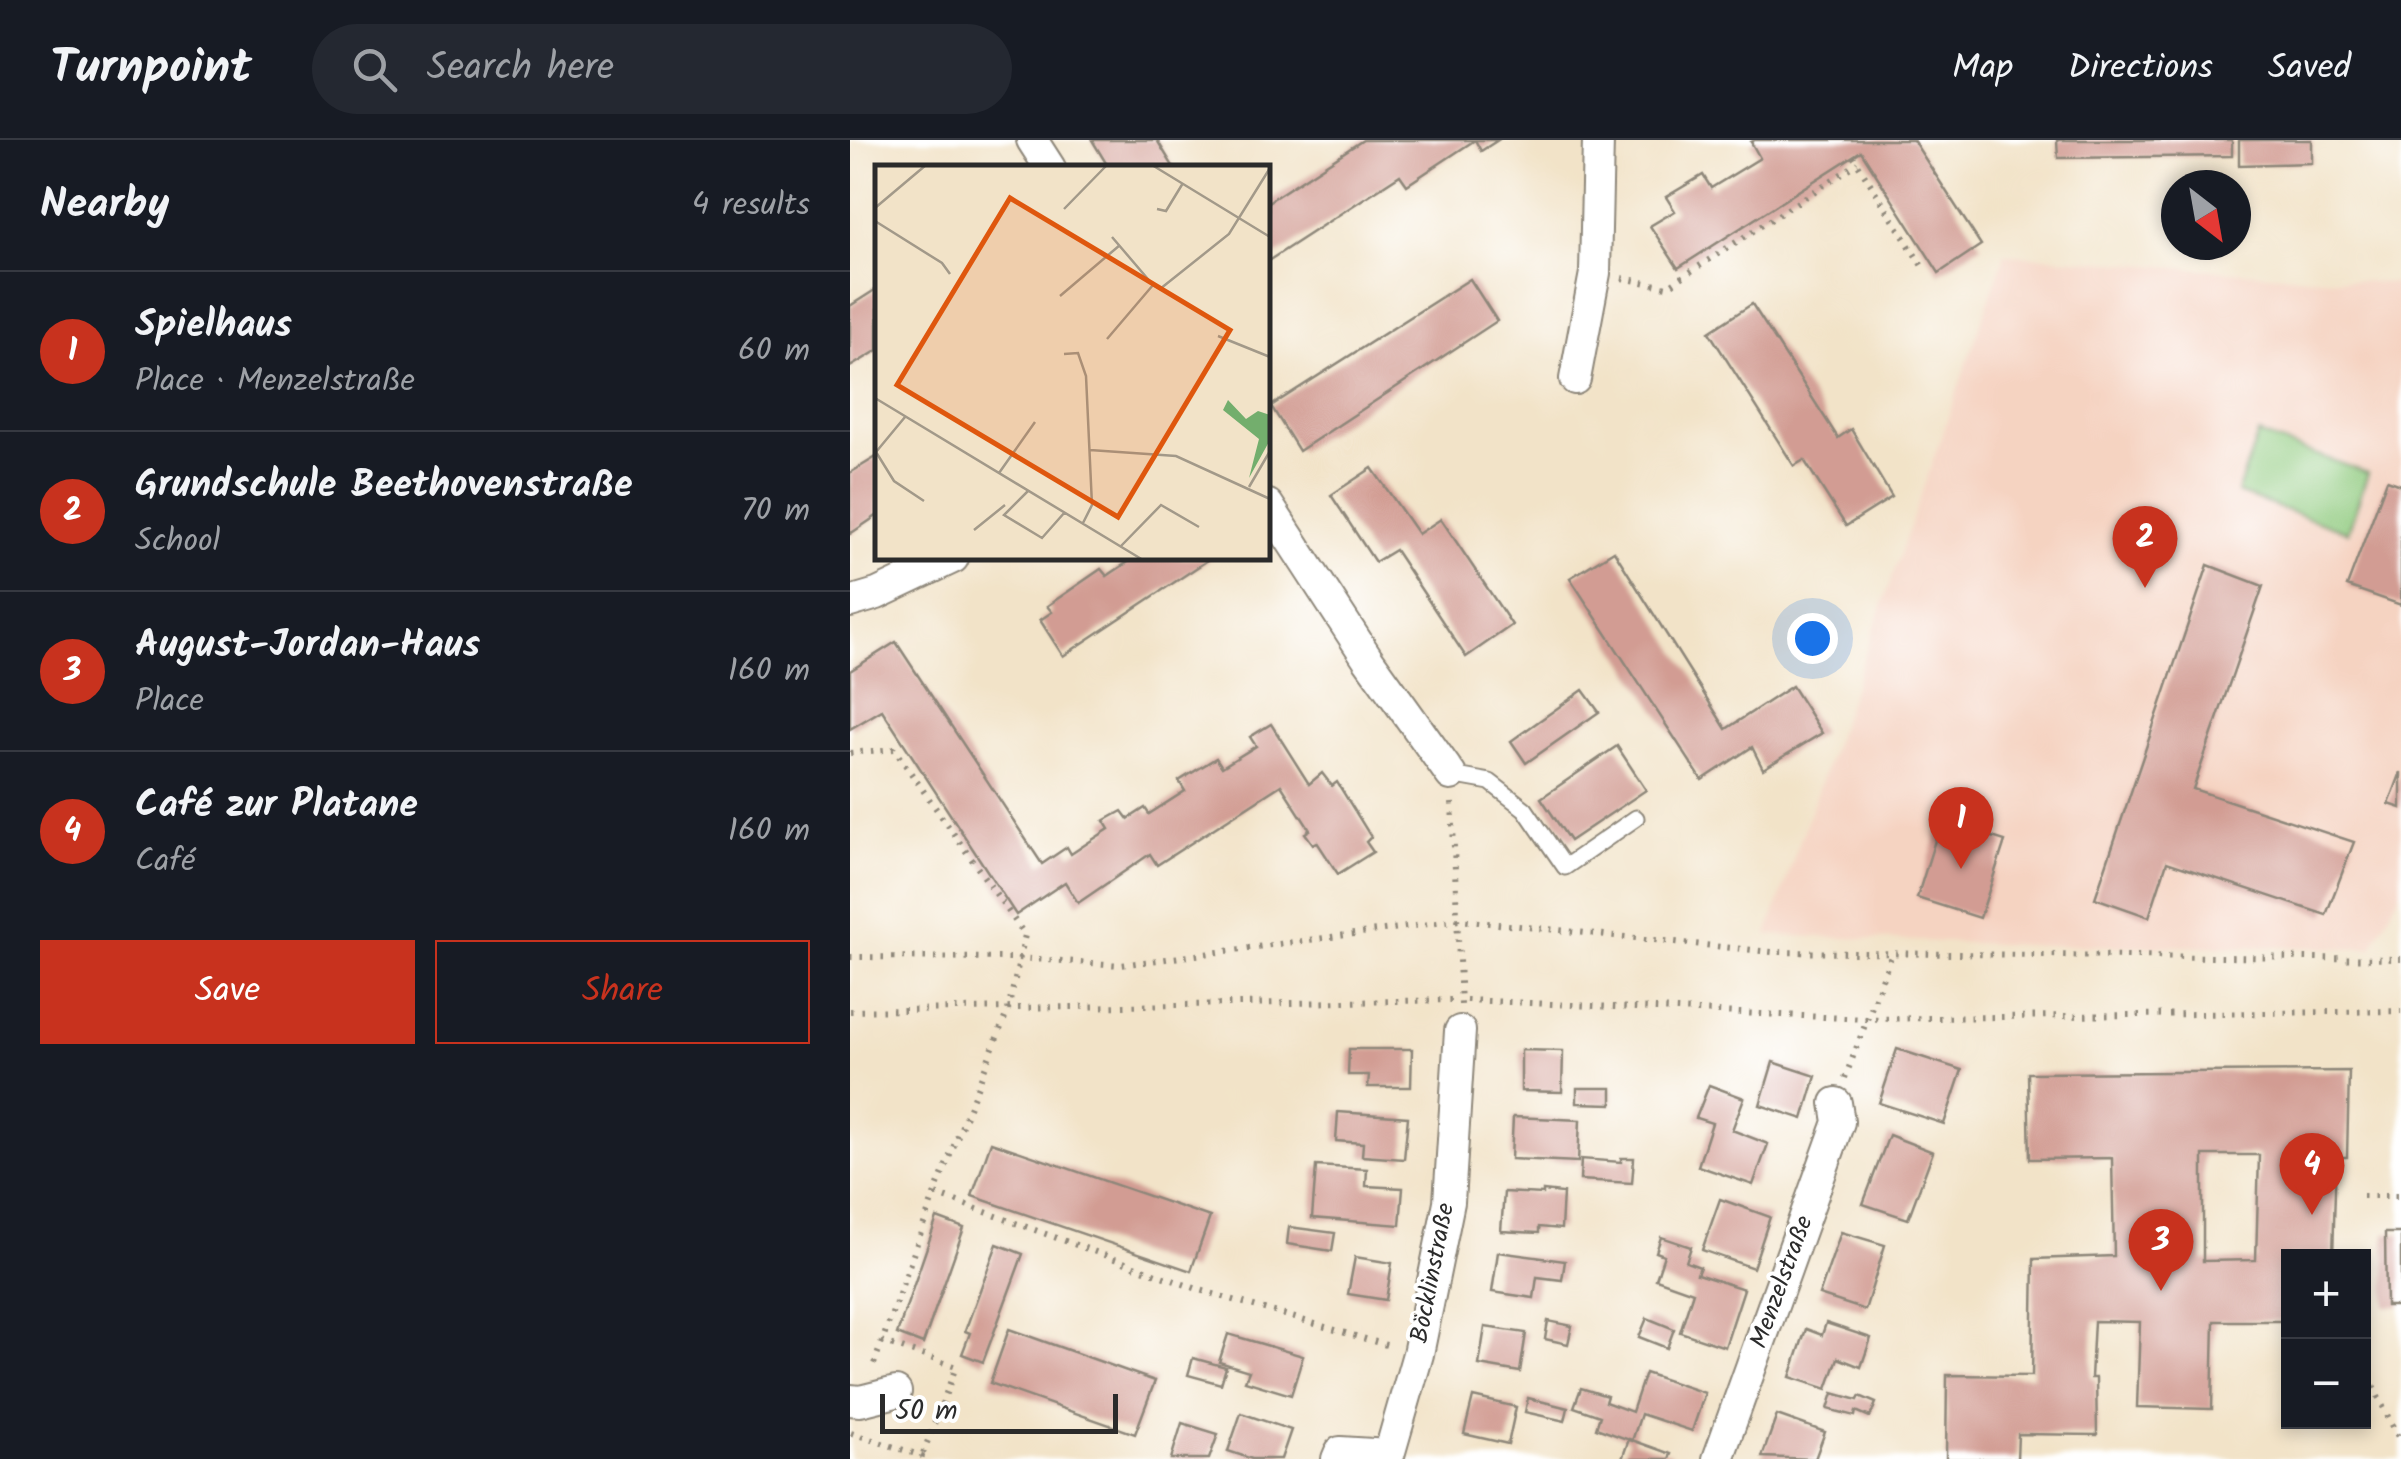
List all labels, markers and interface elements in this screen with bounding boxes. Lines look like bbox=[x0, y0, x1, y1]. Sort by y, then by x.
search box bbox=[312, 24, 1012, 114]
text: Turnpoint bbox=[50, 31, 252, 107]
text: Search here bbox=[427, 39, 614, 99]
text: Map bbox=[1952, 41, 2013, 97]
text: Directions bbox=[2068, 41, 2213, 97]
text: Saved bbox=[2268, 41, 2351, 97]
icon: search bbox=[347, 42, 402, 97]
inset map bbox=[875, 165, 1270, 560]
north arrow bbox=[2161, 170, 2251, 260]
text: Nearby bbox=[40, 172, 169, 239]
text: 4 results bbox=[692, 180, 810, 231]
text: Spielhaus bbox=[135, 296, 292, 356]
text: 1 bbox=[68, 326, 77, 377]
text: 60 m bbox=[738, 326, 810, 377]
text: Place · Menzelstraße bbox=[135, 356, 415, 407]
text: Grundschule Beethovenstraße bbox=[135, 456, 633, 516]
text: 2 bbox=[63, 486, 82, 537]
text: 70 m bbox=[741, 486, 810, 537]
pin: 2 bbox=[2112, 506, 2178, 588]
text: School bbox=[135, 516, 220, 567]
your location bbox=[1787, 613, 1838, 664]
text: August-Jordan-Haus bbox=[135, 616, 480, 676]
text: 3 bbox=[64, 646, 81, 697]
text: 160 m bbox=[728, 646, 810, 697]
text: Place bbox=[135, 676, 204, 727]
text: Café zur Platane bbox=[135, 776, 418, 836]
pin: 1 bbox=[1928, 786, 1994, 869]
text: 4 bbox=[64, 806, 81, 857]
text: 160 m bbox=[728, 806, 810, 857]
text: Café bbox=[135, 836, 195, 887]
button: Save bbox=[40, 940, 415, 1044]
button: Share bbox=[435, 940, 810, 1044]
pin: 4 bbox=[2280, 1132, 2344, 1215]
street label: Böcklinstraße bbox=[1400, 1200, 1466, 1346]
pin: 3 bbox=[2128, 1208, 2194, 1291]
street label: Menzelstraße bbox=[1739, 1210, 1825, 1354]
map controls bbox=[2281, 1249, 2371, 1429]
button: + bbox=[2281, 1249, 2371, 1339]
button: − bbox=[2281, 1339, 2371, 1429]
scale bar bbox=[880, 1389, 1118, 1434]
text: 50 m bbox=[895, 1389, 958, 1434]

